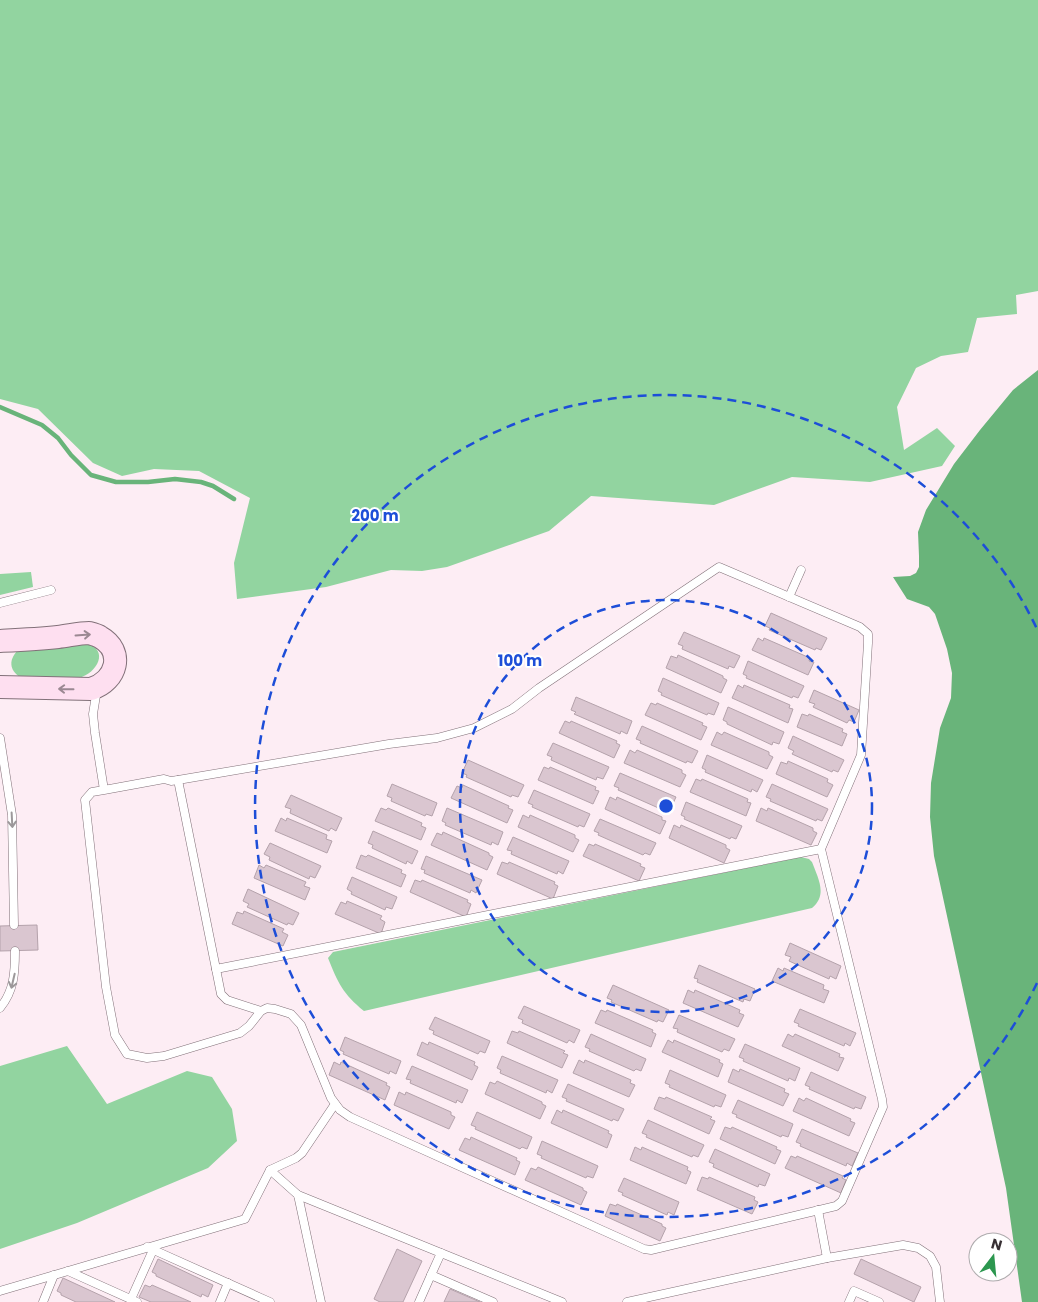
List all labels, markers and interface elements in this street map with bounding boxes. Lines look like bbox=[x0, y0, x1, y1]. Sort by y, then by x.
text: 200 m bbox=[351, 505, 399, 526]
one-way arrow bbox=[75, 630, 91, 639]
text: 100 m bbox=[498, 650, 542, 671]
one-way arrow bbox=[58, 684, 74, 693]
centre of rings bbox=[657, 797, 675, 815]
one-way arrow bbox=[7, 812, 17, 828]
one-way arrow bbox=[8, 973, 17, 989]
north arrow bbox=[968, 1232, 1018, 1282]
text: N bbox=[989, 1233, 1004, 1256]

